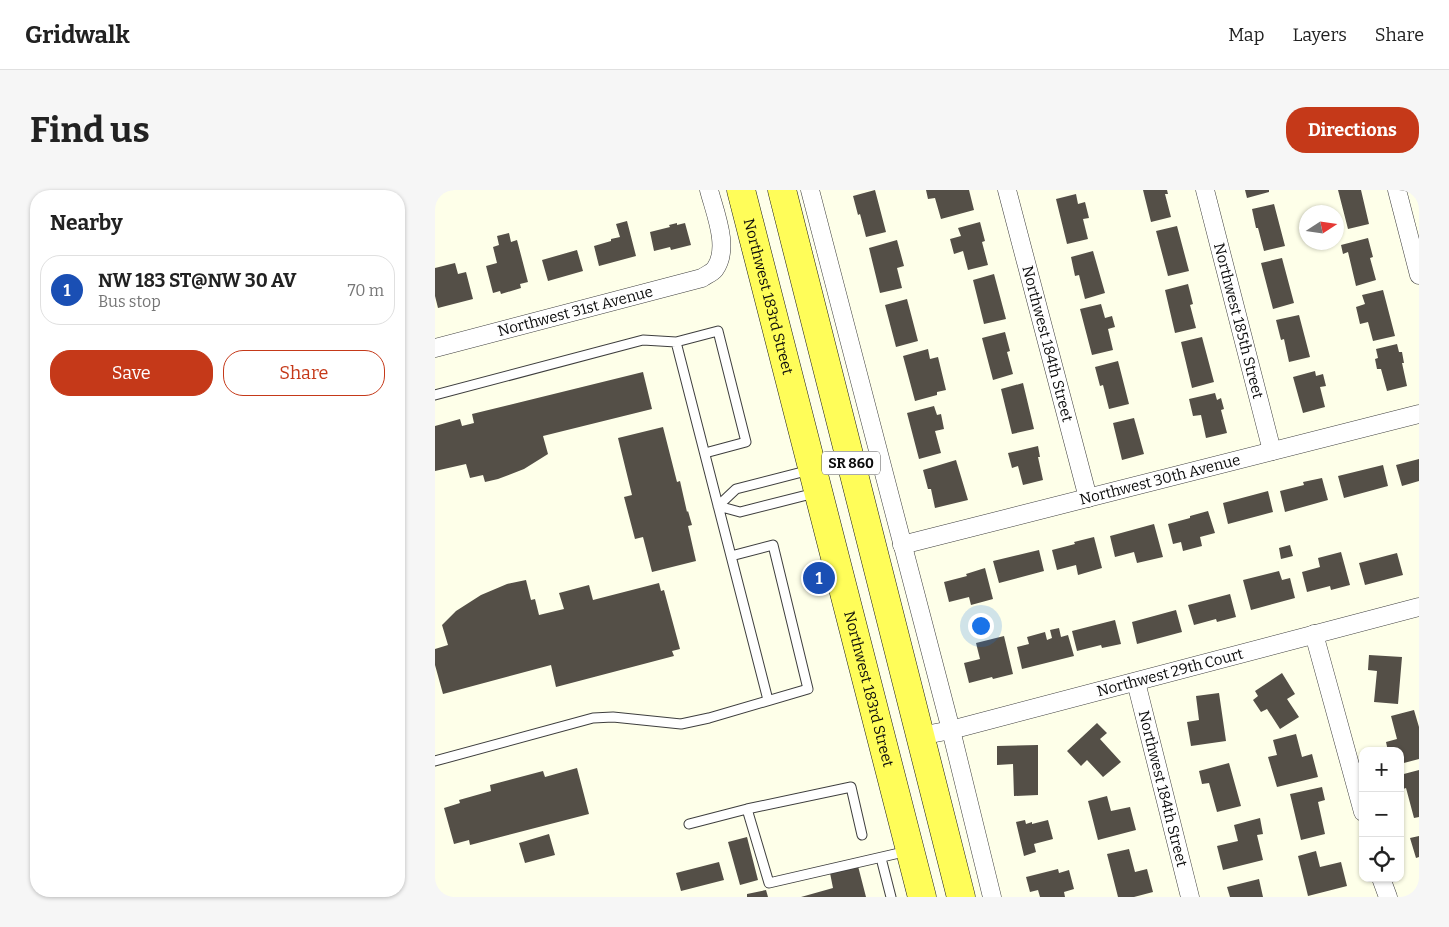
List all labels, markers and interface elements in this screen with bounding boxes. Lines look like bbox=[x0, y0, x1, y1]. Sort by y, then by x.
text: Gridwalk bbox=[25, 21, 130, 49]
text: Map bbox=[1228, 24, 1264, 46]
text: Layers bbox=[1292, 24, 1347, 46]
text: Share bbox=[1375, 24, 1424, 46]
button: Directions bbox=[1286, 107, 1419, 153]
text: Find us bbox=[30, 109, 150, 151]
north arrow bbox=[1299, 205, 1344, 250]
text: Nearby bbox=[50, 210, 123, 236]
street label: Northwest 183rd Street bbox=[740, 217, 797, 377]
street label: Northwest 185th Street bbox=[1210, 241, 1267, 401]
street label: Northwest 184th Street bbox=[1018, 264, 1077, 424]
text: NW 183 ST@NW 30 AV bbox=[98, 269, 297, 292]
text: 1 bbox=[64, 281, 70, 300]
text: 70 m bbox=[348, 281, 384, 300]
street label: Northwest 31st Avenue bbox=[496, 282, 655, 340]
text: Bus stop bbox=[98, 292, 161, 311]
button: Save bbox=[50, 350, 213, 396]
button: Share bbox=[223, 350, 385, 396]
street label: Northwest 30th Avenue bbox=[1077, 451, 1242, 509]
road number: SR 860 bbox=[822, 452, 880, 474]
pin: 1 bbox=[803, 559, 835, 597]
street label: Northwest 183rd Street bbox=[840, 609, 897, 769]
your location bbox=[968, 613, 994, 639]
street label: Northwest 29th Court bbox=[1095, 644, 1246, 700]
street label: Northwest 184th Street bbox=[1134, 709, 1191, 869]
map controls bbox=[1359, 747, 1404, 882]
button: + bbox=[1359, 747, 1404, 792]
button: − bbox=[1359, 792, 1404, 837]
button: locate bbox=[1359, 837, 1404, 882]

